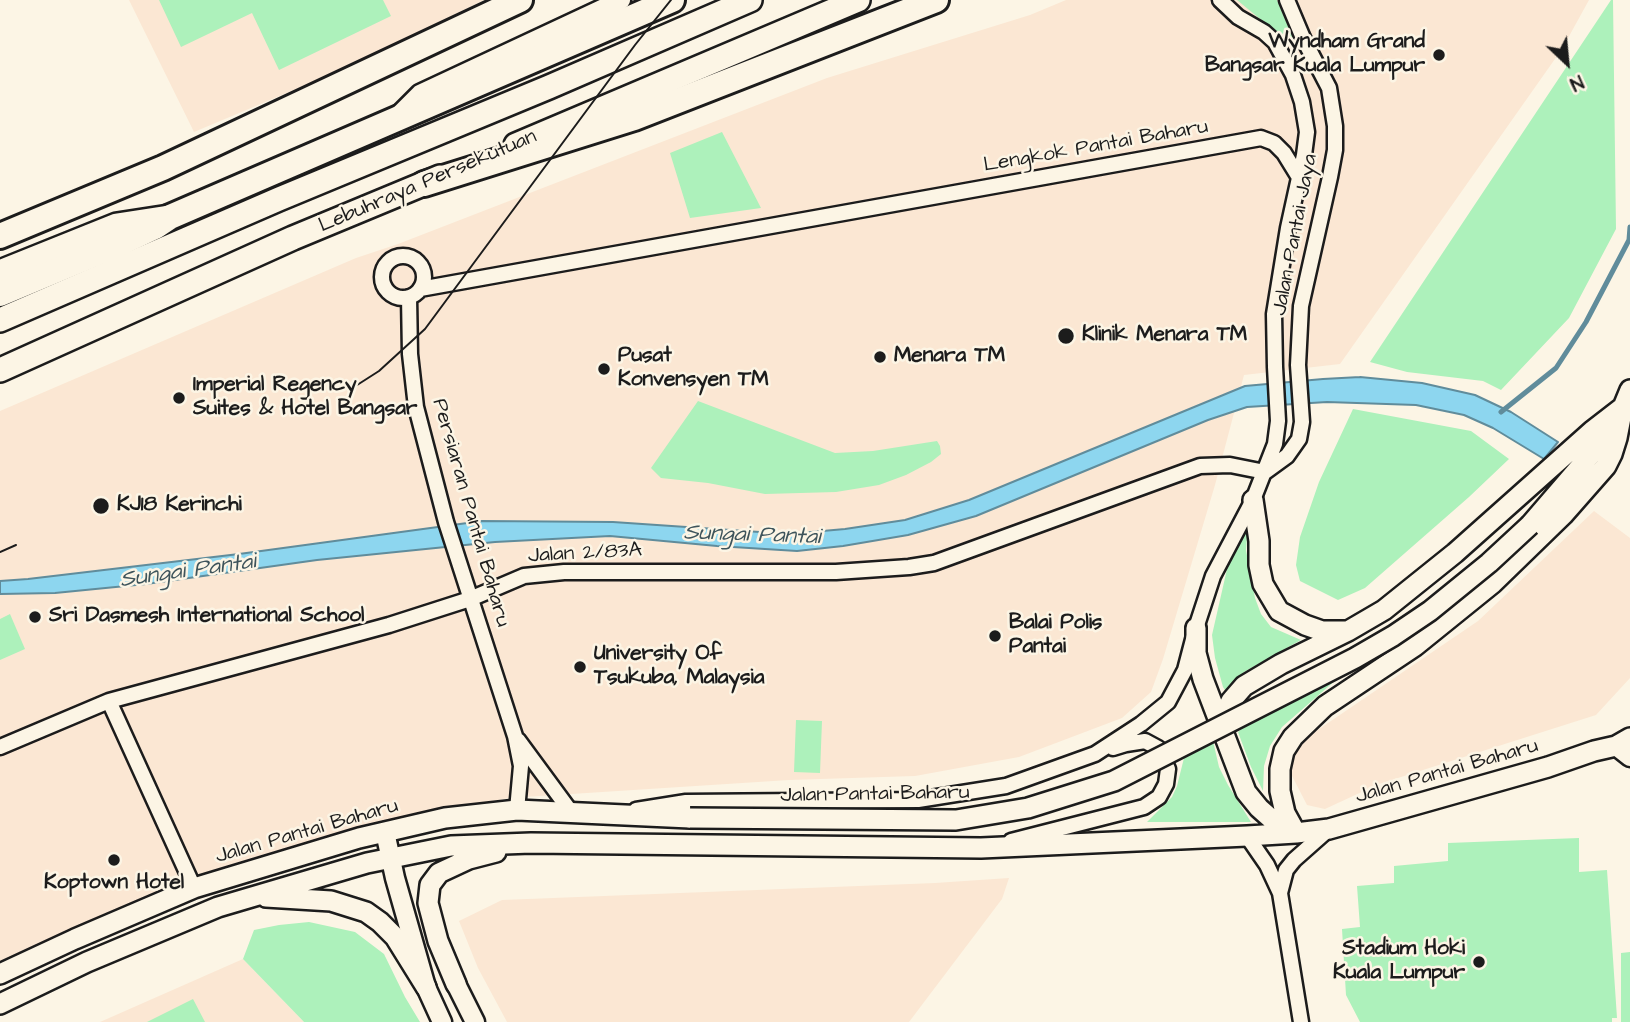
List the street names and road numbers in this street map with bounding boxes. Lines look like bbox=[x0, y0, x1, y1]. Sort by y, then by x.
street label: Lengkok Pantai Baharu bbox=[982, 115, 1210, 179]
street label: Lebuhraya Persekutuan bbox=[315, 125, 541, 239]
street label: Jalan Pantai Jaya bbox=[1268, 152, 1324, 318]
street label: Persiaran Pantai Baharu bbox=[425, 396, 515, 630]
street label: Jalan 2/83A bbox=[527, 538, 643, 570]
street label: Jalan Pantai Baharu bbox=[1353, 734, 1541, 810]
street label: Jalan Pantai Baharu bbox=[780, 781, 970, 809]
street label: Jalan Pantai Baharu bbox=[213, 794, 401, 870]

